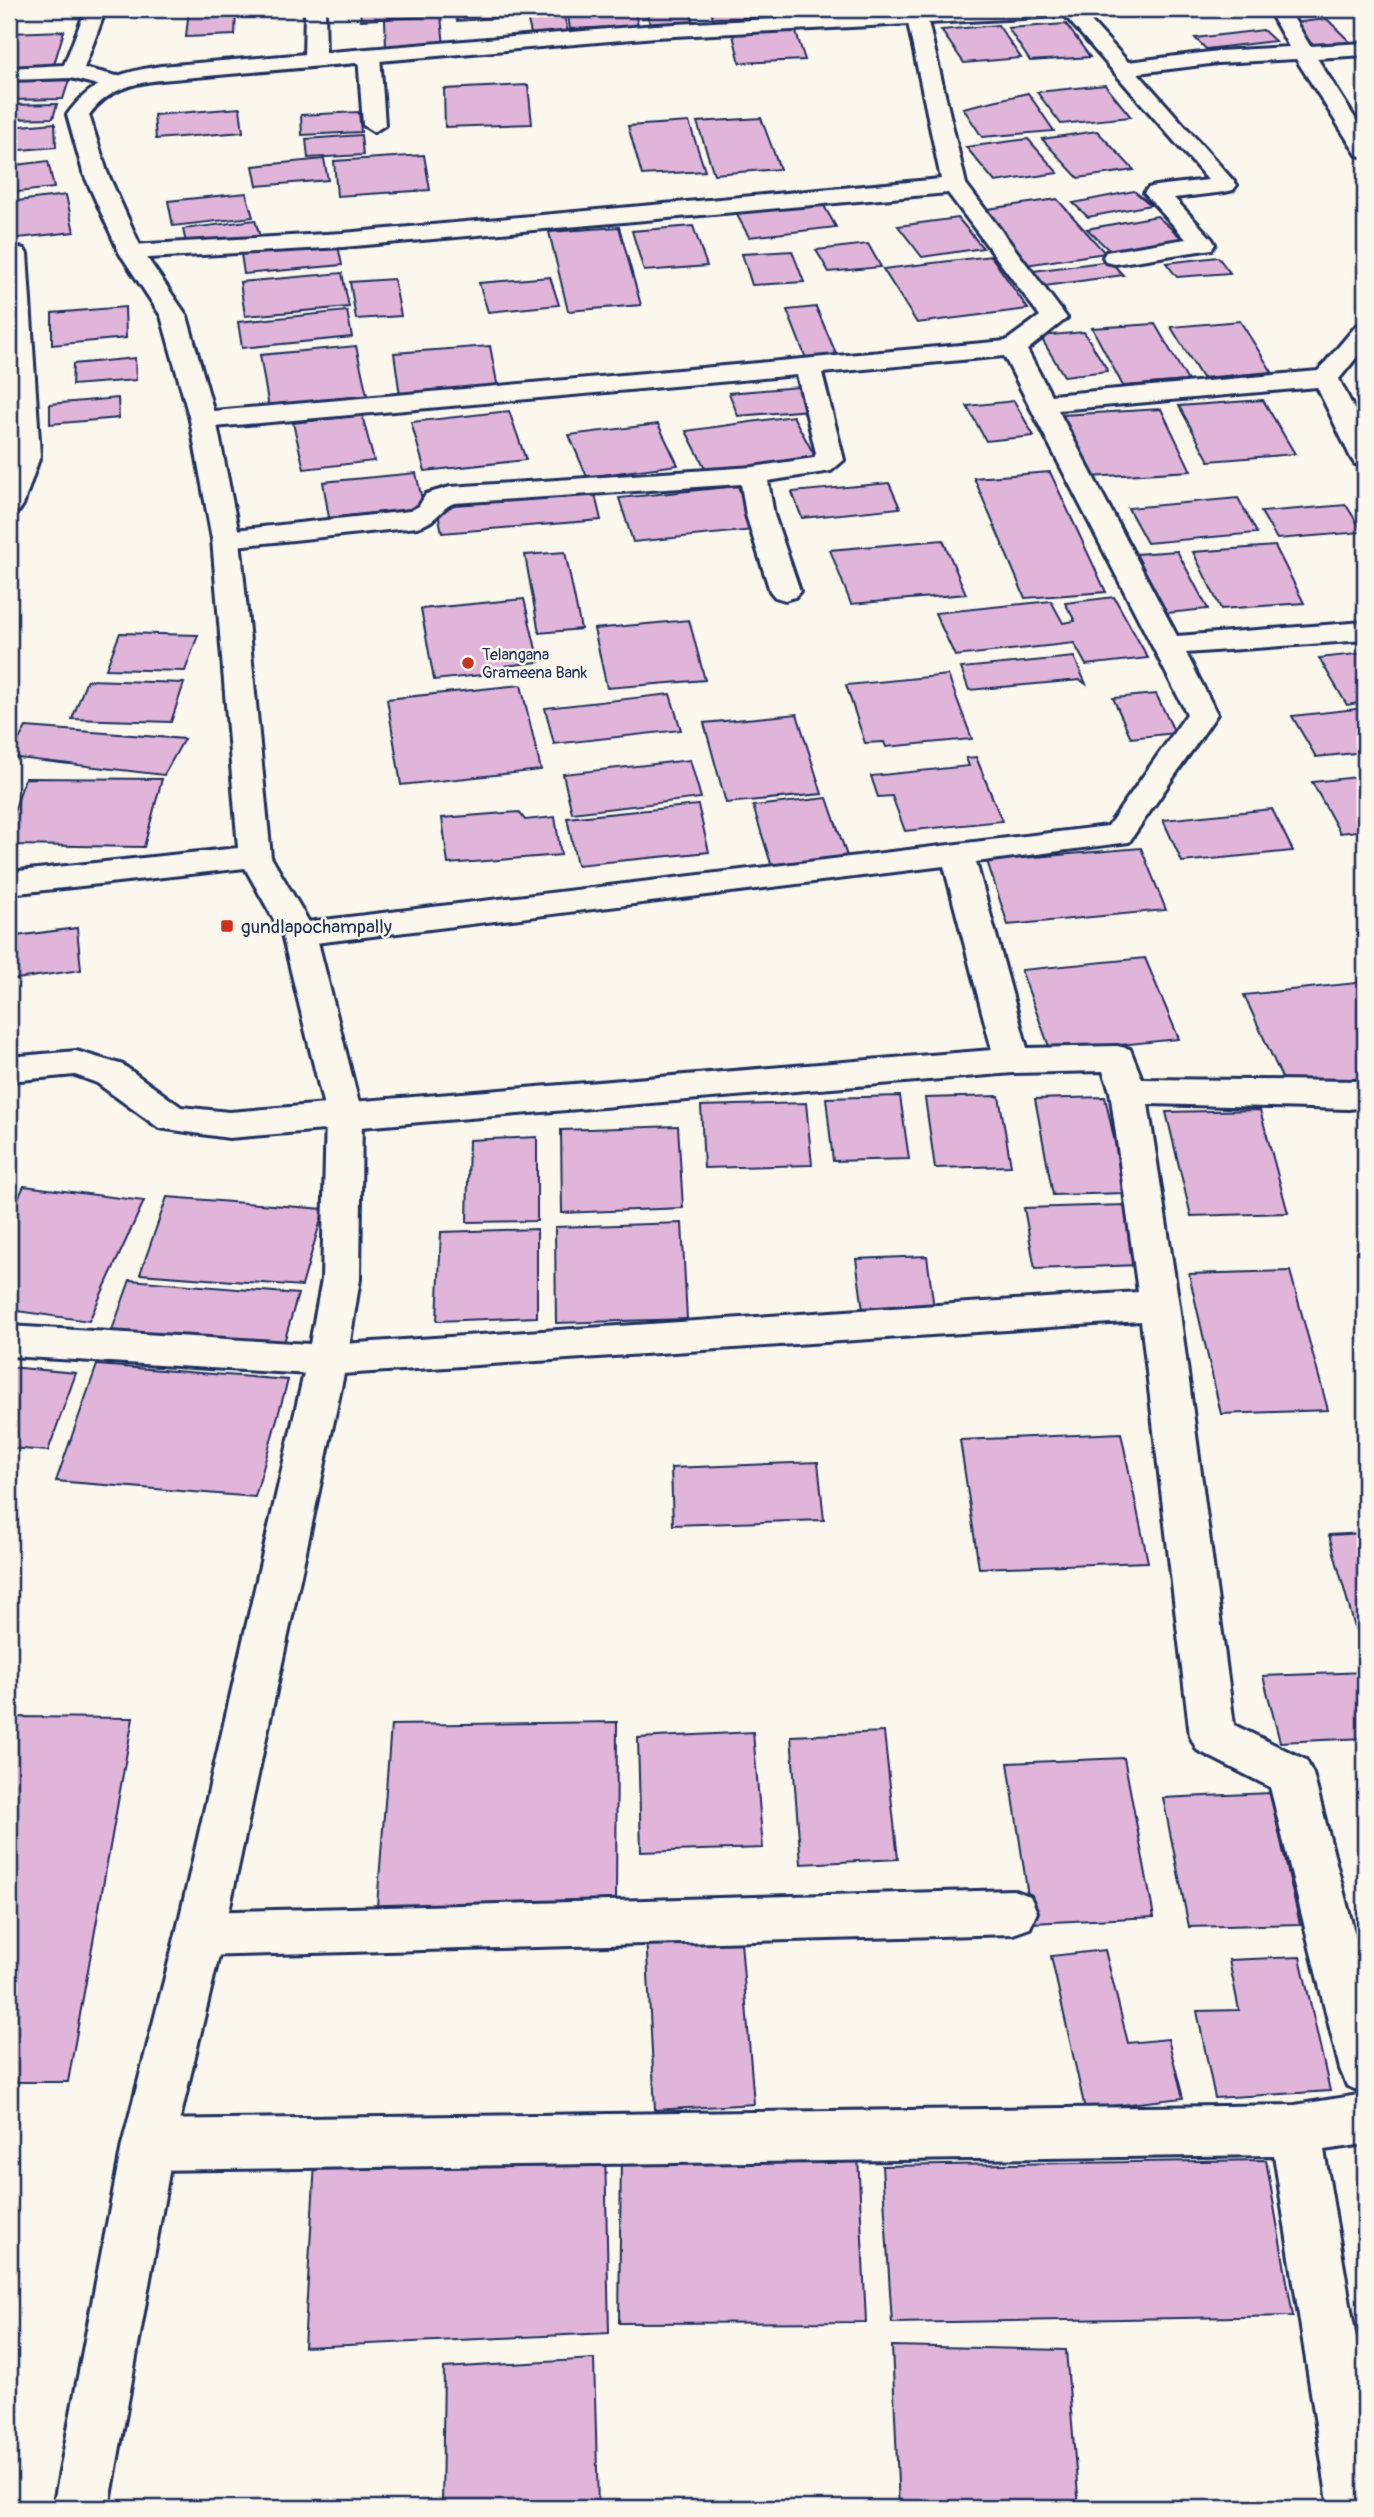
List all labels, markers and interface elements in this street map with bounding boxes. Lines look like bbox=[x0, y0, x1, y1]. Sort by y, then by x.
place label: Telangana Grameena Bank bbox=[482, 645, 587, 683]
marker: Telangana Grameena Bank bbox=[460, 655, 476, 671]
place label: gundlapochampally bbox=[241, 915, 392, 939]
marker: gundlapochampally bbox=[219, 918, 235, 934]

